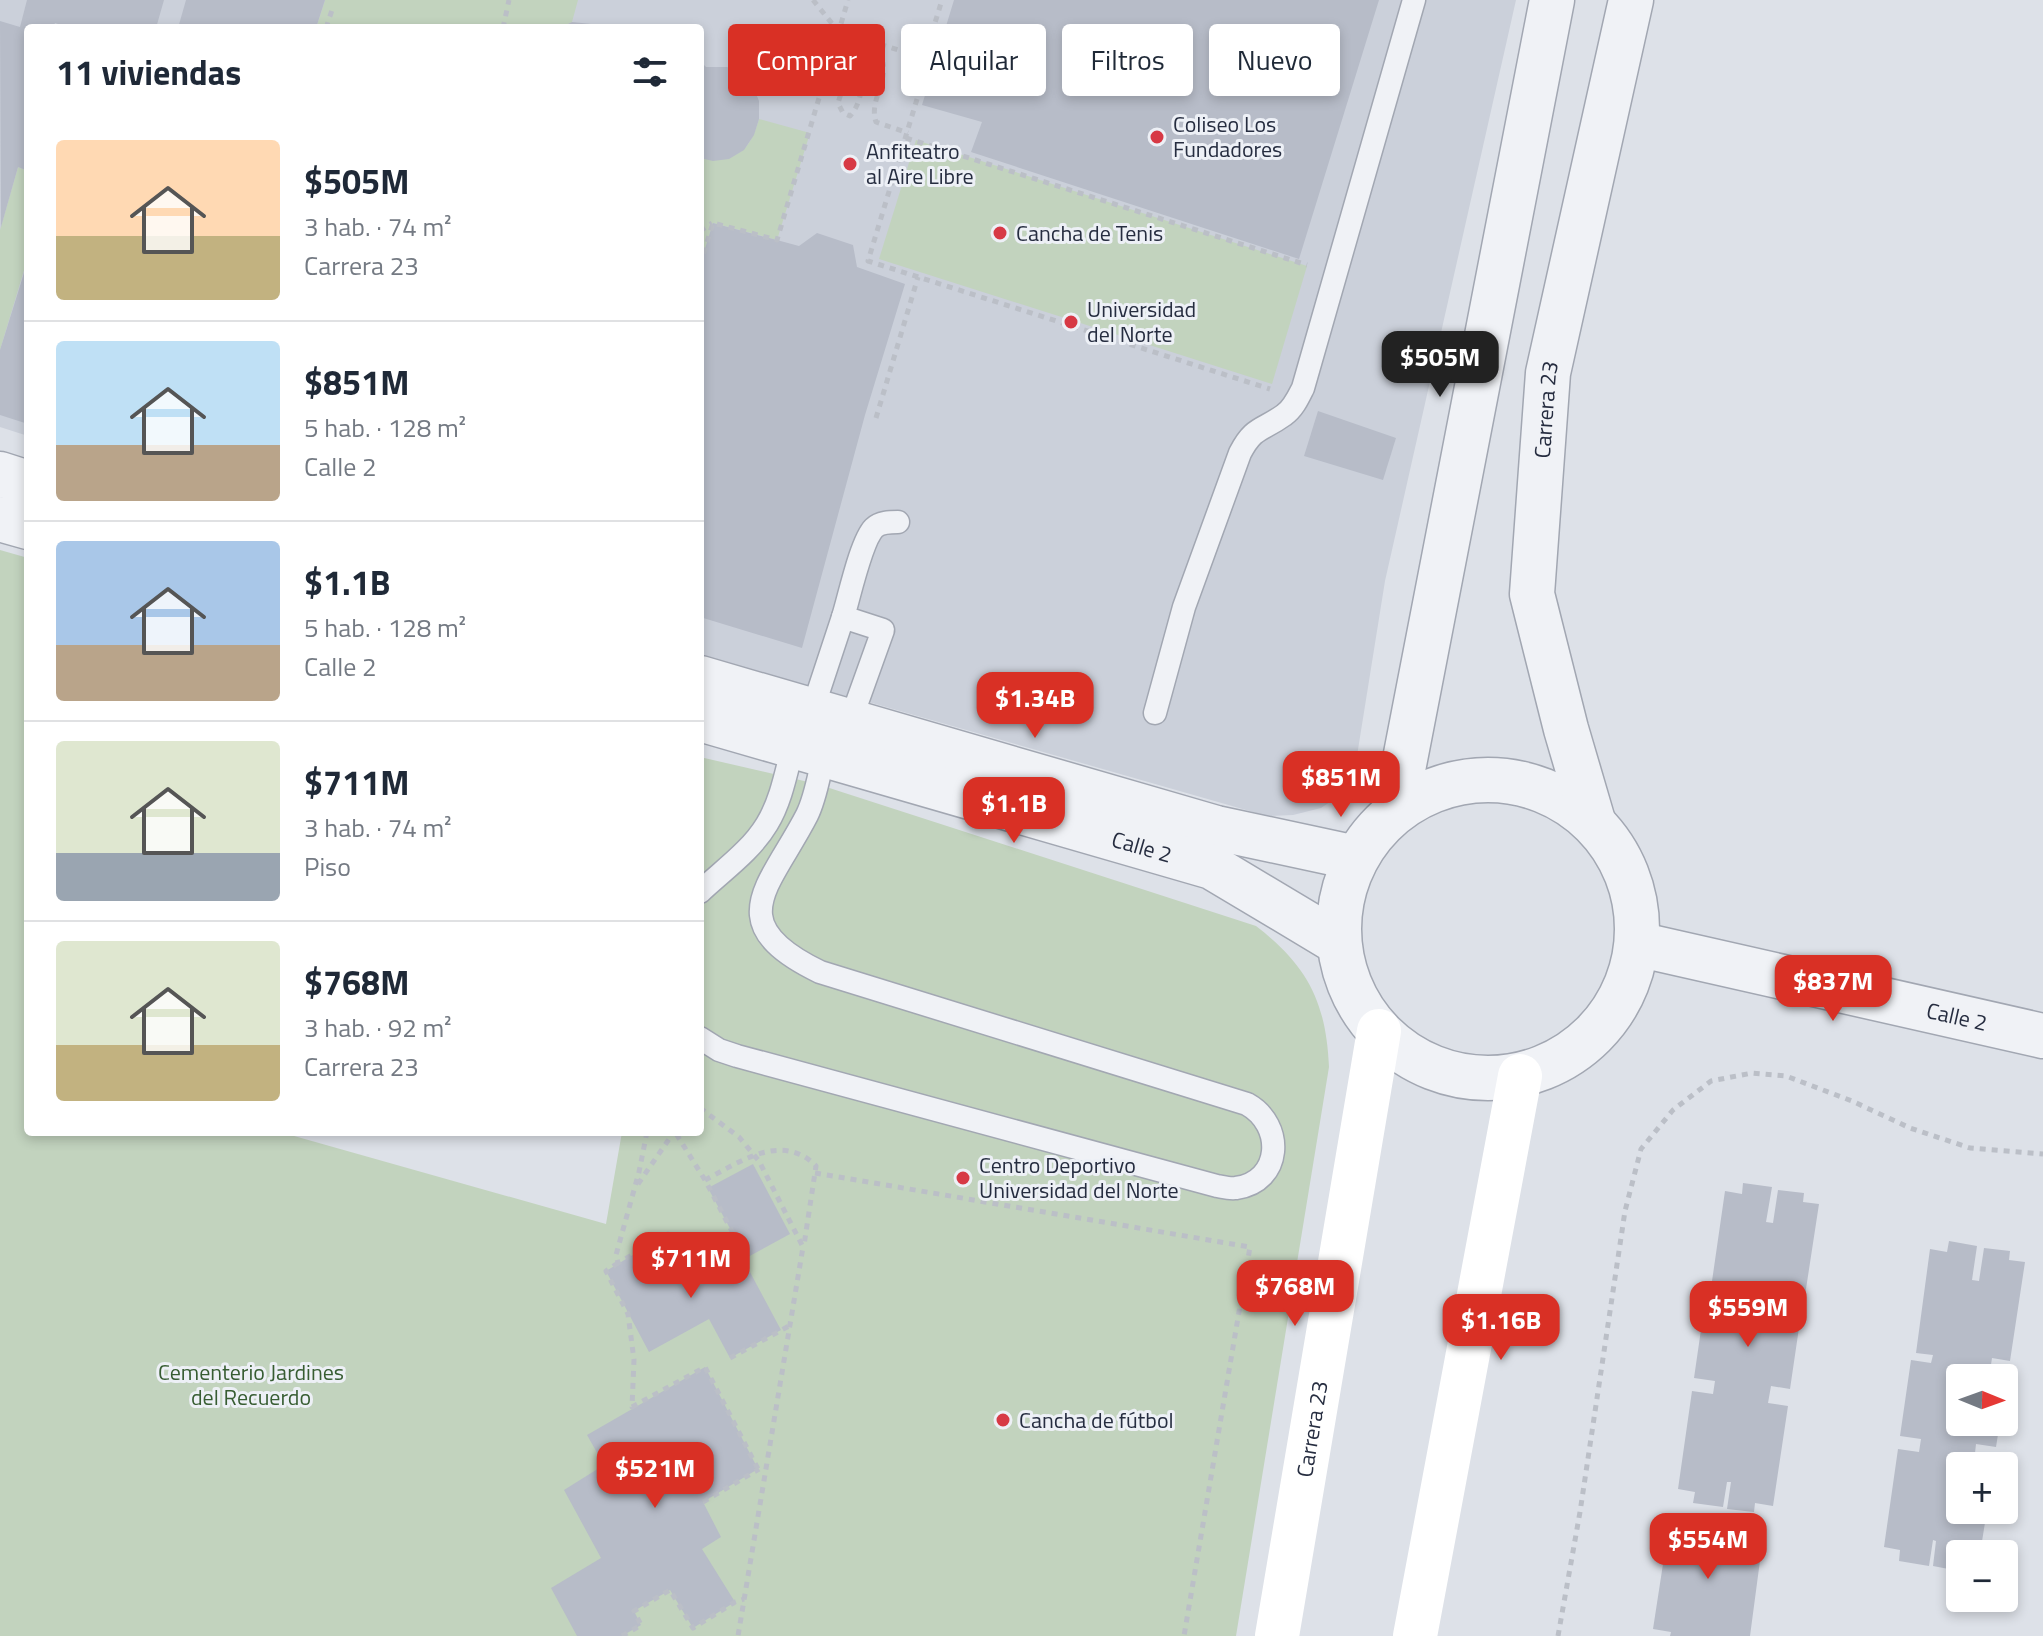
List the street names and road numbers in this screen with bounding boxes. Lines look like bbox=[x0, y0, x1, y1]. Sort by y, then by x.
street label: Carrera 23 bbox=[1525, 358, 1567, 459]
street label: Calle 2 bbox=[1108, 822, 1176, 872]
street label: Calle 2 bbox=[1923, 993, 1991, 1040]
street label: Carrera 23 bbox=[1287, 1378, 1337, 1480]

